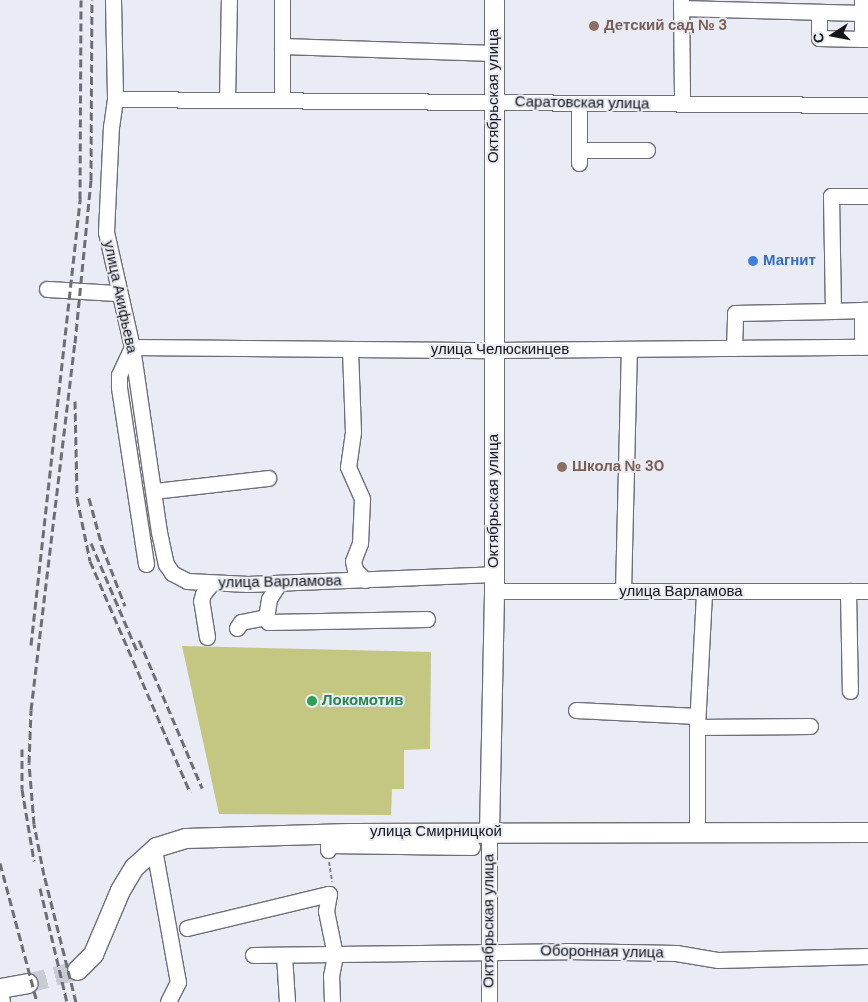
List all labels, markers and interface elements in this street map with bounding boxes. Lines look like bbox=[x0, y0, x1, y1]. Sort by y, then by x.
north arrow bbox=[808, 10, 858, 60]
place label: Детский сад № 3 bbox=[604, 17, 727, 35]
marker: Детский сад № 3 bbox=[588, 20, 600, 32]
street label: Октябрьская улица bbox=[485, 29, 503, 163]
text: С bbox=[808, 31, 828, 45]
street label: Саратовская улица bbox=[515, 93, 649, 113]
street label: улица Акифьева bbox=[99, 239, 141, 355]
place label: Магнит bbox=[763, 252, 816, 270]
marker: Магнит bbox=[747, 255, 759, 267]
street label: улица Челюскинцев bbox=[431, 341, 569, 359]
street label: Октябрьская улица bbox=[485, 434, 503, 568]
place label: Школа № 30 bbox=[572, 458, 664, 476]
marker: Школа № 30 bbox=[556, 461, 568, 473]
street label: улица Варламова bbox=[218, 572, 342, 592]
street label: улица Варламова bbox=[619, 583, 743, 601]
place label: Локомотив bbox=[322, 692, 403, 710]
marker: Локомотив bbox=[306, 695, 318, 707]
street label: улица Смирницкой bbox=[370, 823, 502, 841]
street label: Октябрьская улица bbox=[480, 854, 498, 988]
street label: Оборонная улица bbox=[540, 942, 664, 962]

